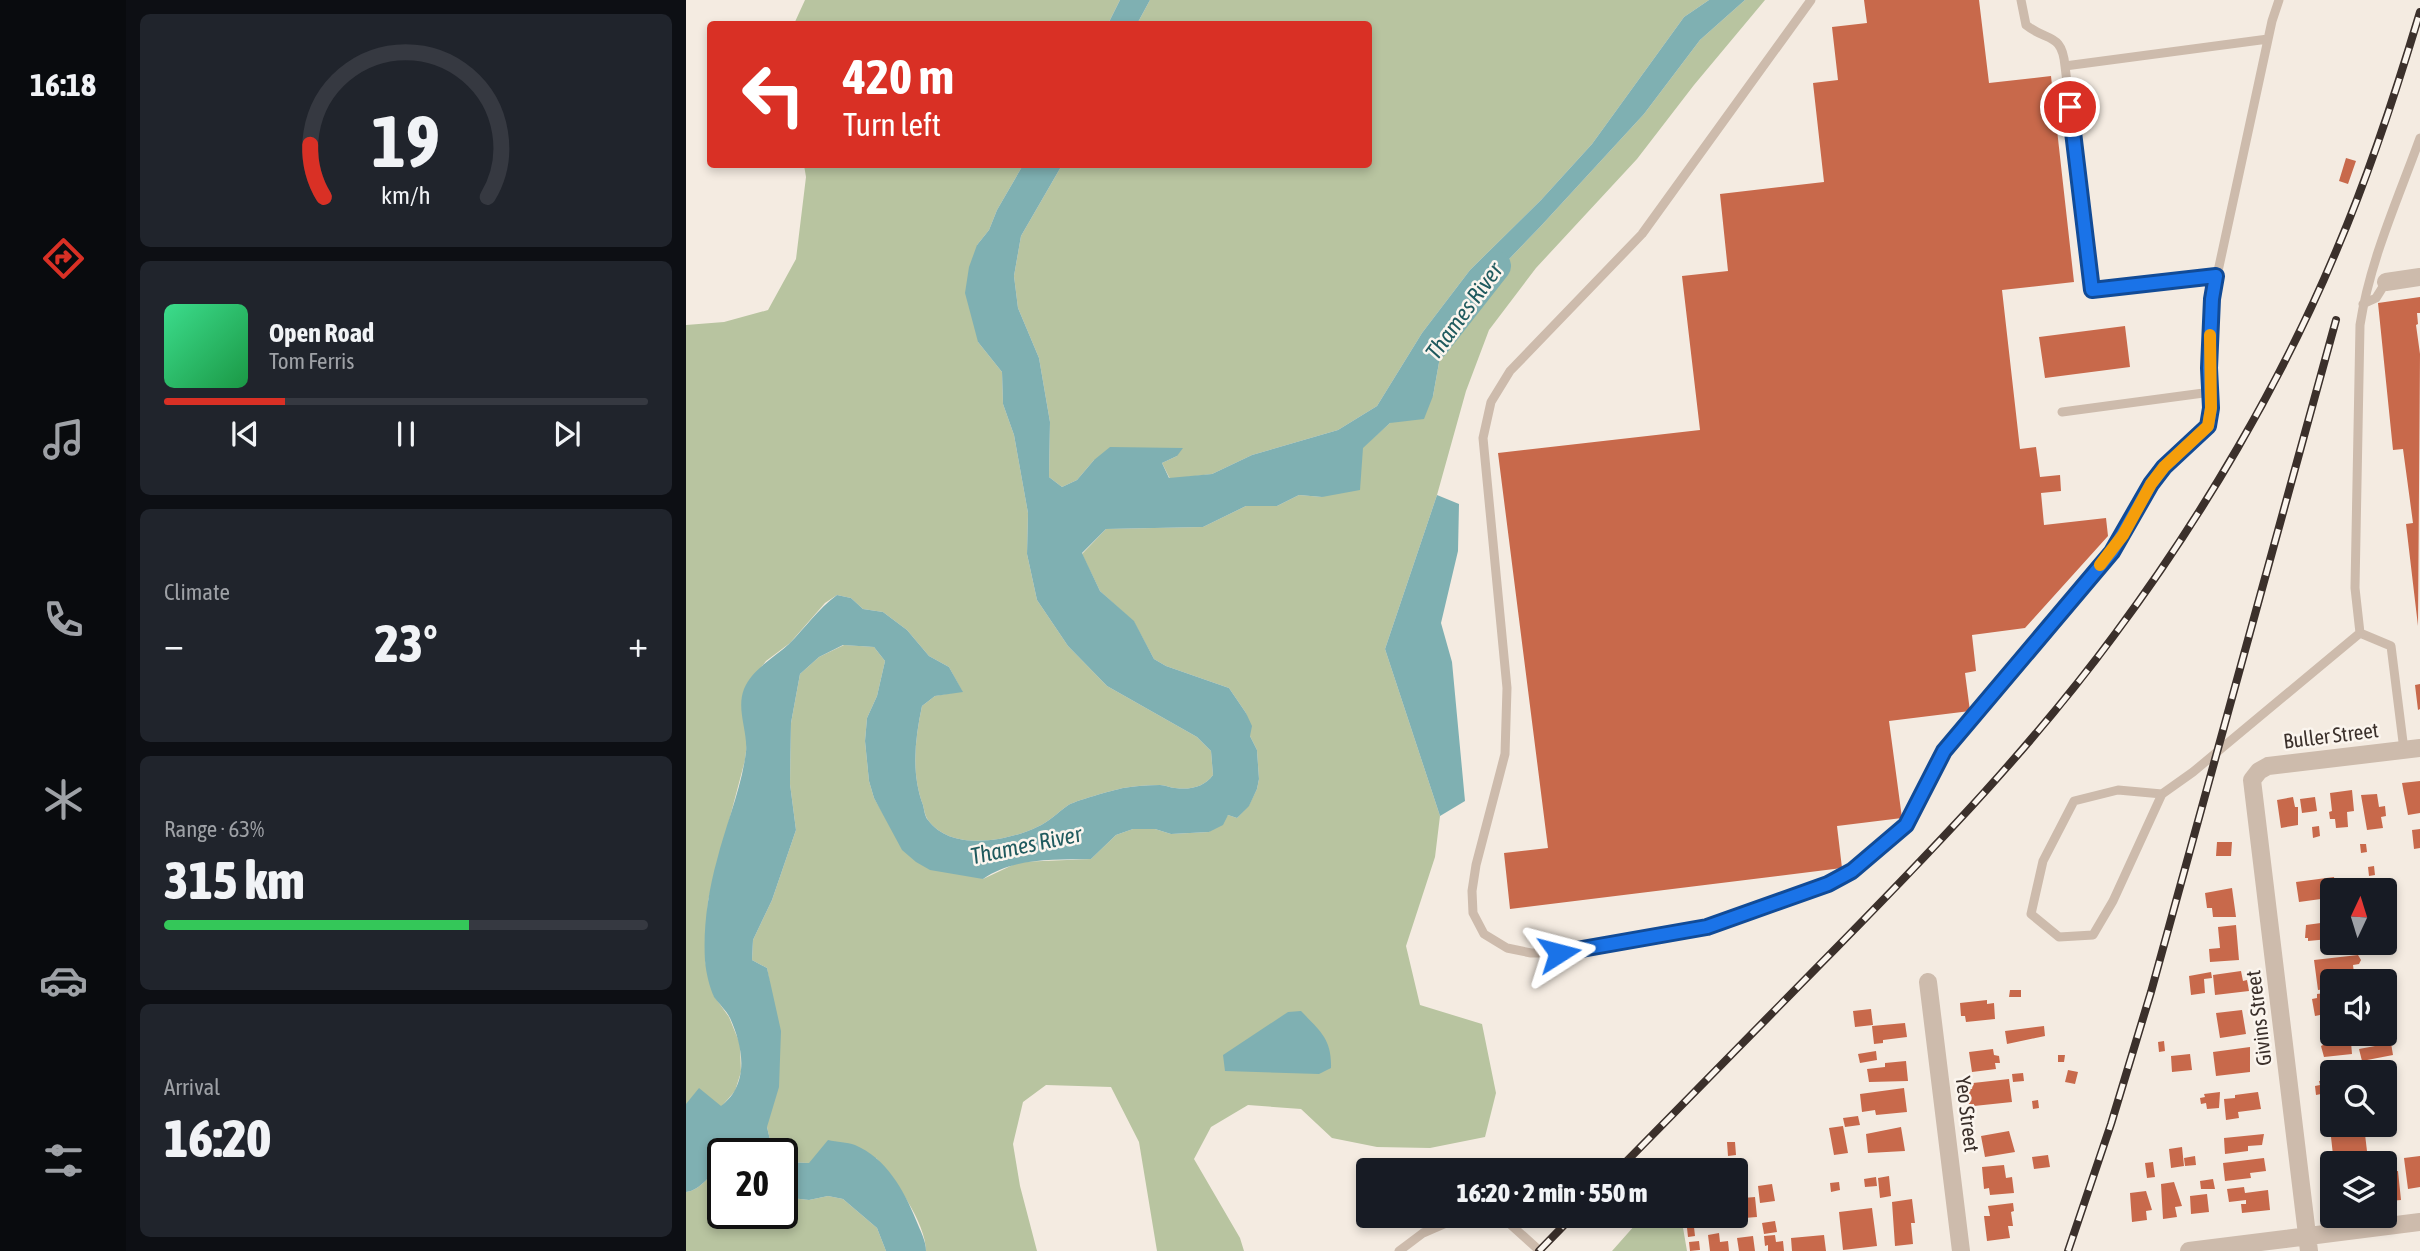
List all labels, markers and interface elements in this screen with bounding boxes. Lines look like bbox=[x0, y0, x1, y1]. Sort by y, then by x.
text: 420 m bbox=[843, 48, 954, 104]
icon: left bbox=[728, 49, 819, 140]
text: 16:18 bbox=[30, 66, 96, 103]
pin bbox=[2040, 77, 2100, 137]
icon: arrive bbox=[2051, 88, 2089, 126]
text: 19 bbox=[372, 99, 440, 182]
text: Turn left bbox=[843, 106, 941, 143]
text: km/h bbox=[381, 181, 431, 209]
icon: directions bbox=[39, 234, 88, 283]
water label: Thames River bbox=[1420, 257, 1508, 364]
text: Open Road bbox=[269, 318, 374, 348]
text: Tom Ferris bbox=[269, 348, 354, 374]
icon: music bbox=[39, 415, 88, 464]
icon: previous bbox=[226, 415, 264, 453]
icon: pause bbox=[387, 415, 425, 453]
icon: next bbox=[548, 415, 586, 453]
text: Climate bbox=[164, 579, 230, 605]
icon: phone bbox=[39, 595, 88, 644]
text: 23° bbox=[374, 613, 438, 673]
text: − bbox=[164, 622, 184, 665]
text: + bbox=[628, 622, 648, 665]
street label: Buller Street bbox=[2282, 717, 2380, 753]
icon: climate bbox=[39, 775, 88, 824]
text: Range · 63% bbox=[164, 816, 264, 842]
water label: Thames River bbox=[968, 820, 1085, 869]
text: 315 km bbox=[164, 850, 305, 910]
north arrow bbox=[2320, 878, 2398, 956]
map controls bbox=[2320, 878, 2397, 1228]
position arrow bbox=[1522, 916, 1596, 990]
icon: car bbox=[39, 956, 88, 1005]
street label: Givins Street bbox=[2240, 969, 2276, 1067]
button: sound bbox=[2320, 969, 2397, 1046]
button: search bbox=[2320, 1060, 2397, 1137]
text: Arrival bbox=[164, 1074, 220, 1100]
street label: Yeo Street bbox=[1951, 1075, 1985, 1153]
text: 16:20 bbox=[164, 1108, 271, 1168]
icon: filters bbox=[39, 1136, 88, 1185]
speed limit sign: 20 bbox=[707, 1138, 798, 1229]
button: layers bbox=[2320, 1151, 2397, 1228]
text: 16:20 · 2 min · 550 m bbox=[1457, 1178, 1647, 1208]

